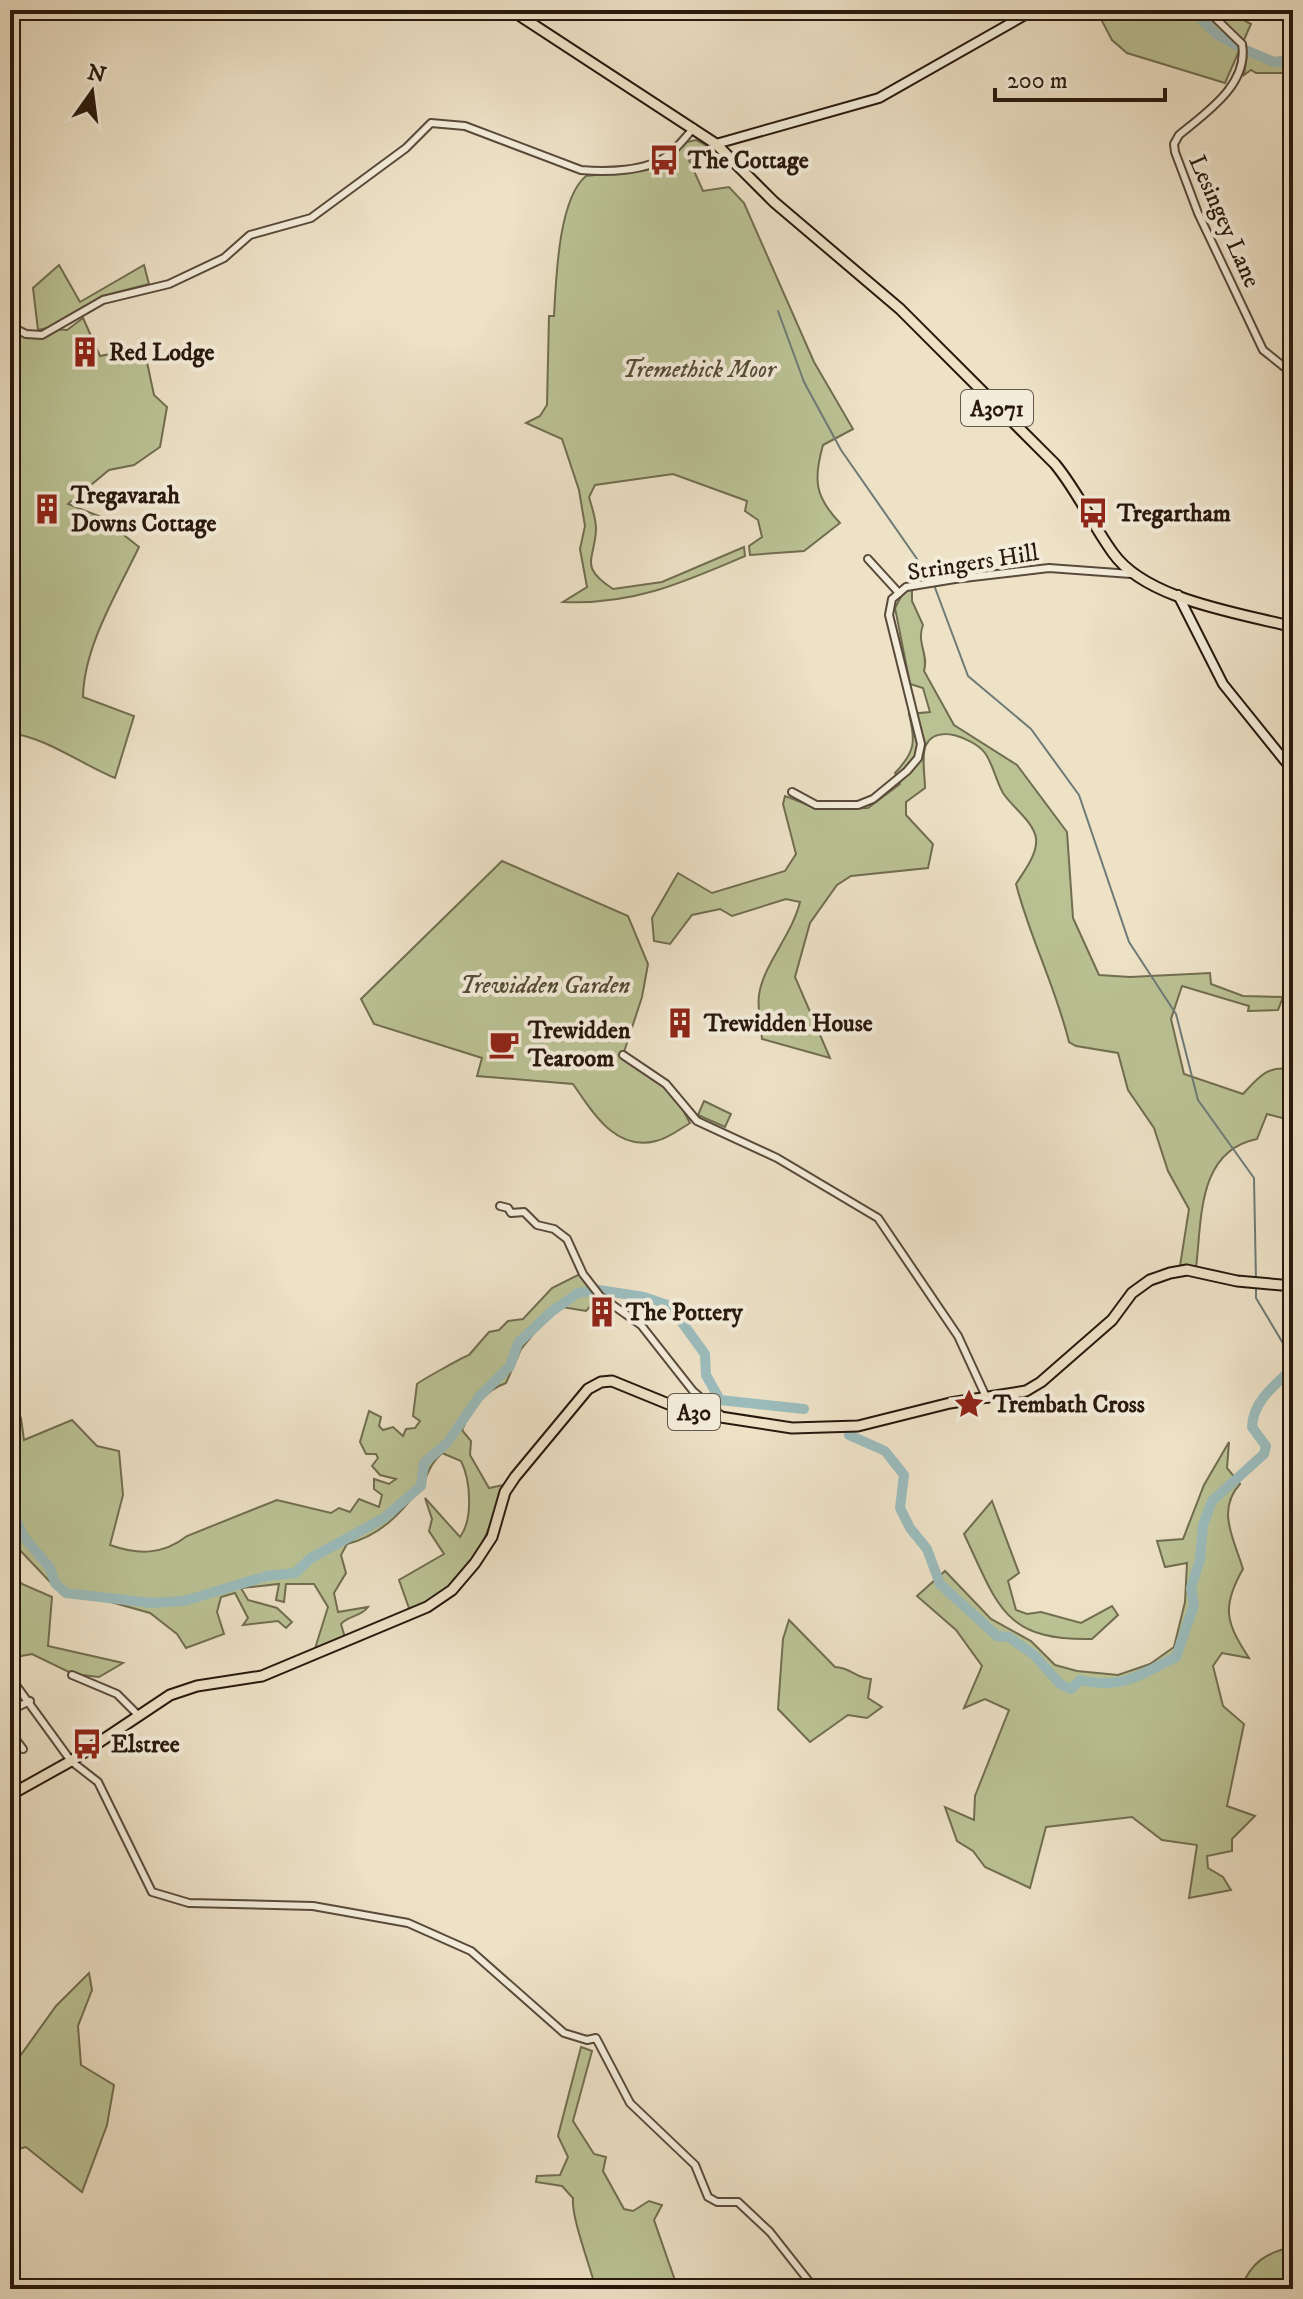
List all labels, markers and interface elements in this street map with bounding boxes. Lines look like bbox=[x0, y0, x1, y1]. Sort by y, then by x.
north arrow bbox=[52, 52, 132, 132]
scale bar bbox=[995, 52, 1165, 102]
text: N bbox=[84, 59, 109, 89]
text: 200 m bbox=[1007, 66, 1068, 96]
bus stop icon: The Cottage bbox=[647, 143, 681, 177]
place label: The Cottage bbox=[687, 146, 809, 176]
street label: Lesingey Lane bbox=[1181, 150, 1267, 292]
building icon: Red Lodge bbox=[68, 335, 102, 369]
place label: Red Lodge bbox=[109, 338, 215, 368]
park label: Tremethick Moor bbox=[622, 355, 778, 385]
road number: A3071 bbox=[961, 390, 1033, 426]
place label: Tregavarah Downs Cottage bbox=[70, 481, 216, 539]
building icon: Tregavarah Downs Cottage bbox=[30, 492, 64, 526]
bus stop icon: Tregartham bbox=[1076, 496, 1110, 530]
place label: Tregartham bbox=[1116, 499, 1231, 529]
street label: Stringers Hill bbox=[905, 538, 1042, 588]
park label: Trewidden Garden bbox=[460, 971, 630, 1001]
building icon: Trewidden House bbox=[663, 1006, 697, 1040]
place label: Trewidden House bbox=[703, 1009, 873, 1039]
place label: Trewidden Tearoom bbox=[527, 1016, 631, 1074]
cafe icon: Trewidden Tearoom bbox=[487, 1027, 521, 1061]
building icon: The Pottery bbox=[585, 1295, 619, 1329]
place label: The Pottery bbox=[625, 1298, 743, 1328]
place icon: Trembath Cross bbox=[952, 1387, 986, 1421]
place label: Trembath Cross bbox=[992, 1390, 1145, 1420]
road number: A30 bbox=[668, 1394, 720, 1430]
bus stop icon: Elstree bbox=[70, 1727, 104, 1761]
place label: Elstree bbox=[111, 1730, 180, 1760]

